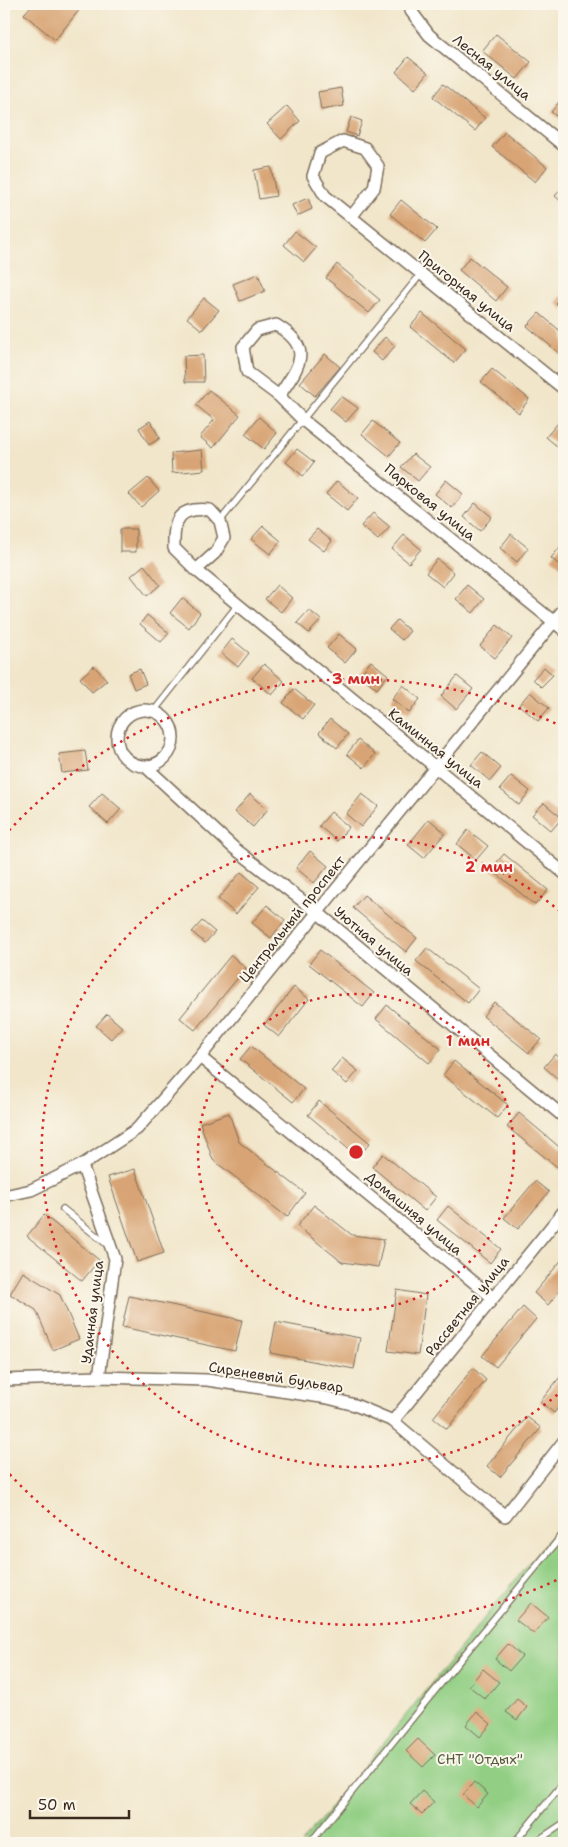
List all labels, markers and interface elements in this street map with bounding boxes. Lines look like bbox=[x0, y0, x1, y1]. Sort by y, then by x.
street label: Лесная улица bbox=[449, 30, 535, 104]
street label: Пригорная улица bbox=[415, 246, 519, 336]
street label: Парковая улица bbox=[381, 460, 479, 544]
text: 3 мин bbox=[332, 669, 380, 689]
street label: Каминная улица bbox=[385, 704, 487, 792]
street label: Центральный проспект bbox=[235, 851, 349, 986]
text: 2 мин bbox=[465, 857, 513, 877]
street label: Уютная улица bbox=[331, 902, 418, 980]
text: 1 мин bbox=[446, 1031, 490, 1051]
centre of rings bbox=[347, 1143, 365, 1161]
street label: Домашняя улица bbox=[362, 1167, 466, 1259]
street label: Рассветная улица bbox=[421, 1252, 513, 1360]
street label: Удачная улица bbox=[77, 1259, 107, 1365]
street label: Сиреневый бульвар bbox=[207, 1357, 345, 1397]
park label: СНТ "Отдых" bbox=[437, 1750, 523, 1768]
scale bar bbox=[30, 1787, 129, 1819]
text: 50 m bbox=[38, 1795, 76, 1815]

